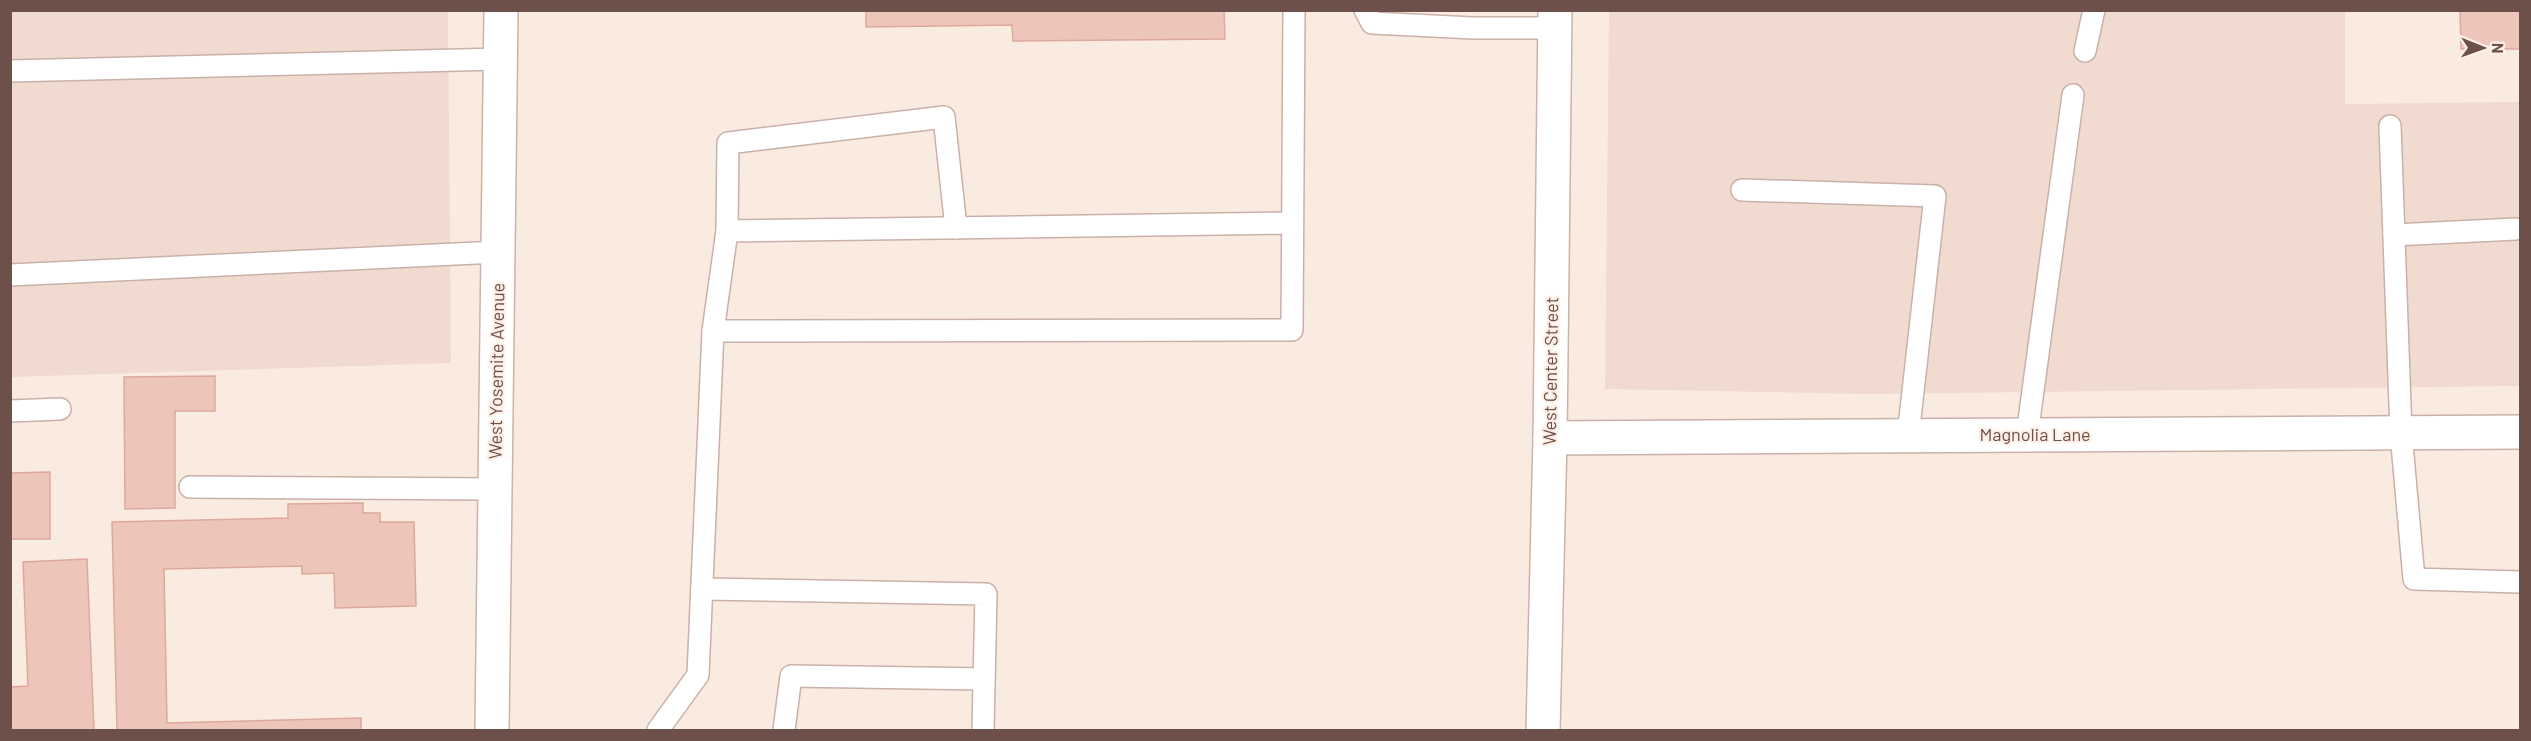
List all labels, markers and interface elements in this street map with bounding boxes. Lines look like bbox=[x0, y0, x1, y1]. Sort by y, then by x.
north arrow bbox=[2453, 18, 2513, 78]
text: N bbox=[2489, 43, 2508, 54]
street label: West Yosemite Avenue bbox=[483, 283, 509, 459]
street label: West Center Street bbox=[1538, 297, 1562, 445]
street label: Magnolia Lane bbox=[1979, 423, 2091, 445]

